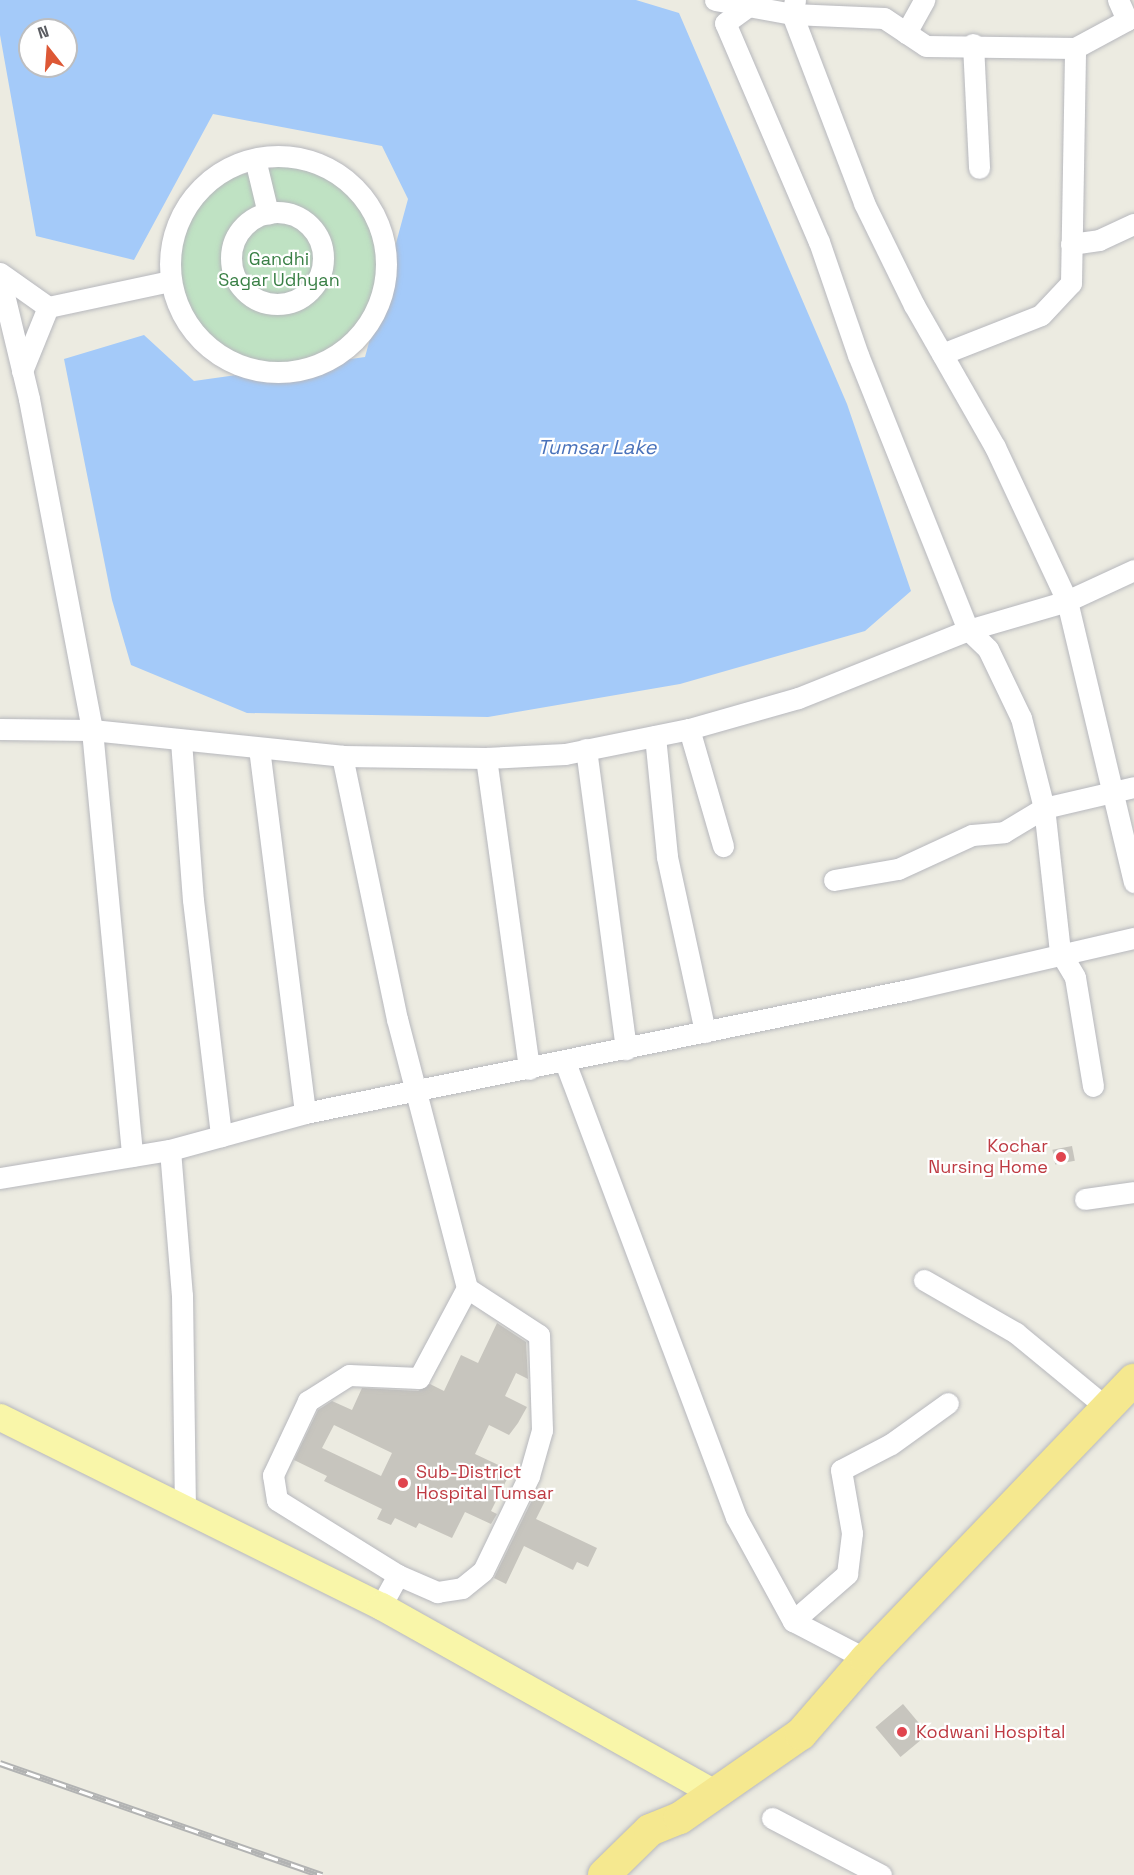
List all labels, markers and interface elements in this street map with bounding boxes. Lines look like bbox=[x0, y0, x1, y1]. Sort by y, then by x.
north arrow bbox=[18, 18, 78, 78]
text: N bbox=[35, 21, 51, 44]
park label: Gandhi Sagar Udhyan bbox=[218, 249, 340, 292]
water label: Tumsar Lake bbox=[538, 435, 656, 459]
place label: Kochar Nursing Home bbox=[928, 1136, 1048, 1178]
marker: Kochar Nursing Home bbox=[1052, 1148, 1070, 1166]
place label: Sub-District Hospital Tumsar bbox=[416, 1462, 554, 1504]
marker: Sub-District Hospital Tumsar bbox=[394, 1474, 412, 1492]
place label: Kodwani Hospital bbox=[916, 1721, 1065, 1743]
marker: Kodwani Hospital bbox=[893, 1723, 911, 1741]

